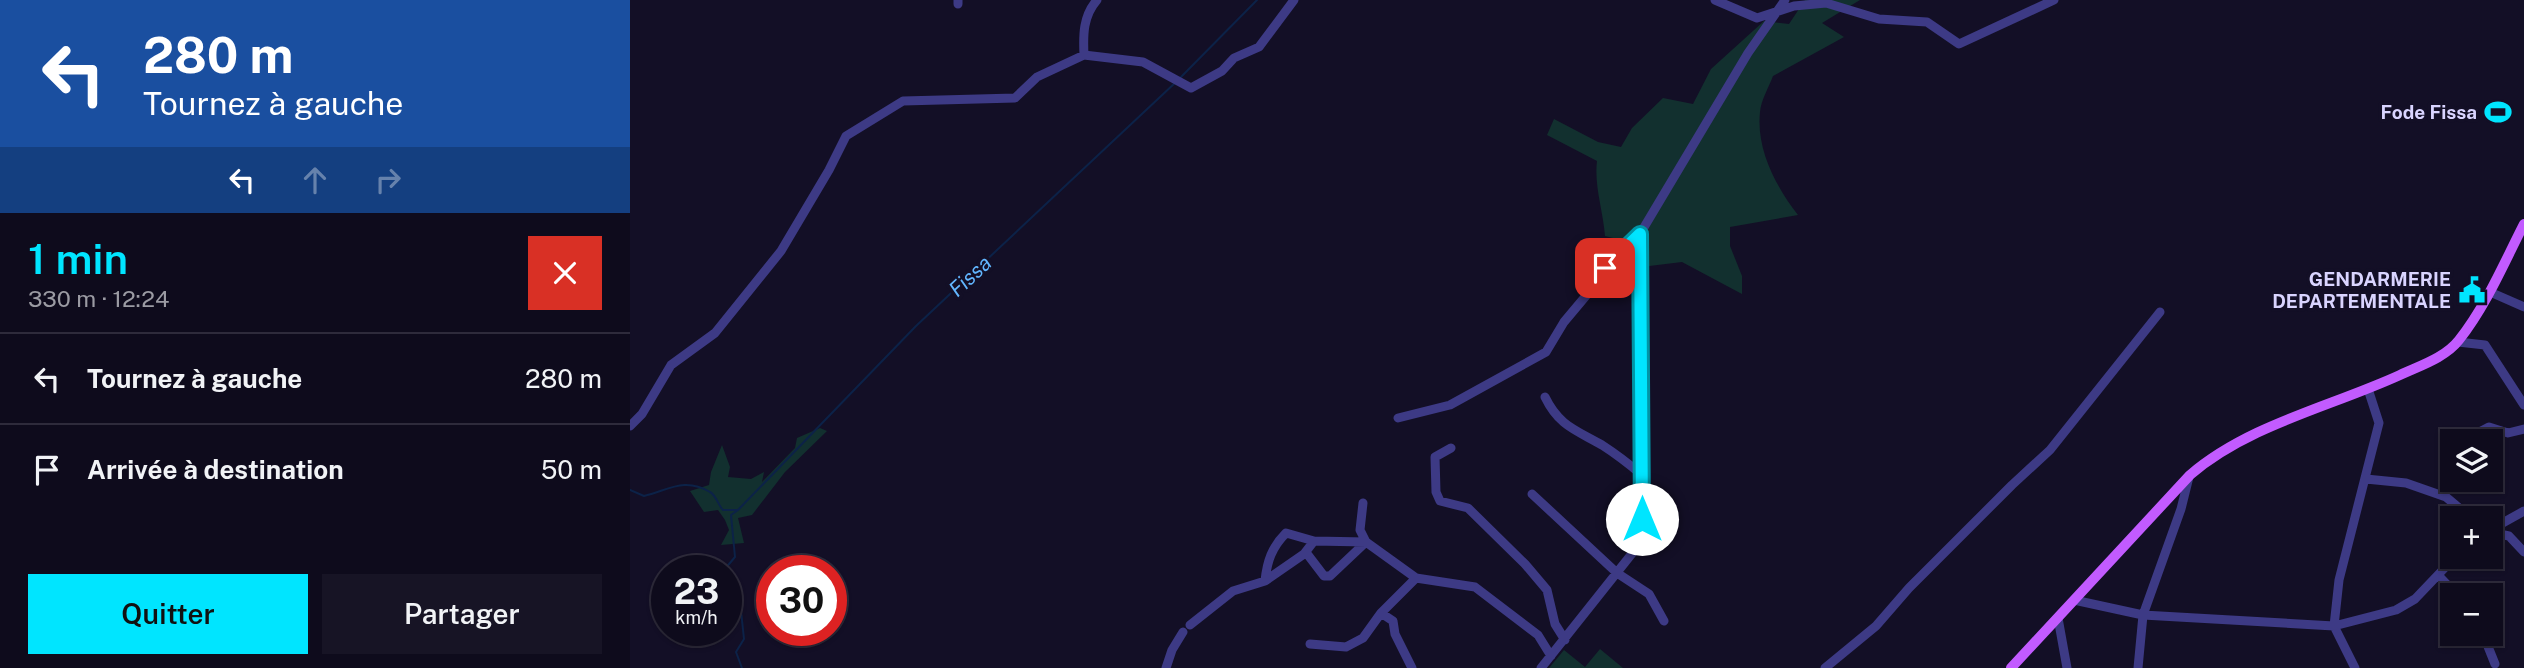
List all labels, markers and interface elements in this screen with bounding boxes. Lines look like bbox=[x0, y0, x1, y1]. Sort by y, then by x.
text: 280 m bbox=[143, 26, 293, 84]
icon: left bbox=[28, 28, 119, 119]
text: Tournez à gauche bbox=[143, 85, 403, 122]
sports icon: Fode Fissa bbox=[2483, 97, 2513, 127]
place label: Fode Fissa bbox=[2381, 101, 2477, 123]
icon: left bbox=[223, 161, 261, 199]
icon: ahead bbox=[296, 161, 334, 199]
icon: right bbox=[369, 161, 407, 199]
text: 1 min bbox=[28, 234, 128, 283]
button: close bbox=[528, 236, 602, 310]
pin bbox=[1575, 238, 1635, 298]
icon: arrive bbox=[1586, 249, 1624, 287]
water label: Fissa bbox=[944, 250, 996, 302]
place label: GENDARMERIE DEPARTEMENTALE bbox=[2272, 268, 2451, 312]
public building icon: GENDARMERIE DEPARTEMENTALE bbox=[2457, 275, 2487, 305]
text: 330 m · 12:24 bbox=[28, 285, 169, 312]
icon: left bbox=[28, 360, 66, 398]
text: Tournez à gauche bbox=[87, 363, 302, 394]
text: 280 m bbox=[525, 363, 602, 394]
map controls bbox=[2440, 429, 2503, 646]
button: layers bbox=[2440, 429, 2503, 492]
icon: arrive bbox=[28, 451, 66, 489]
text: Arrivée à destination bbox=[87, 454, 344, 485]
text: 50 m bbox=[541, 454, 602, 485]
position arrow bbox=[1605, 482, 1679, 556]
button: + bbox=[2440, 506, 2503, 569]
speed limit sign: 30 bbox=[756, 555, 847, 646]
text: 23 bbox=[674, 571, 719, 612]
button: Quitter bbox=[28, 574, 308, 654]
button: Partager bbox=[322, 574, 602, 654]
button: − bbox=[2440, 583, 2503, 646]
text: km/h bbox=[675, 607, 718, 628]

